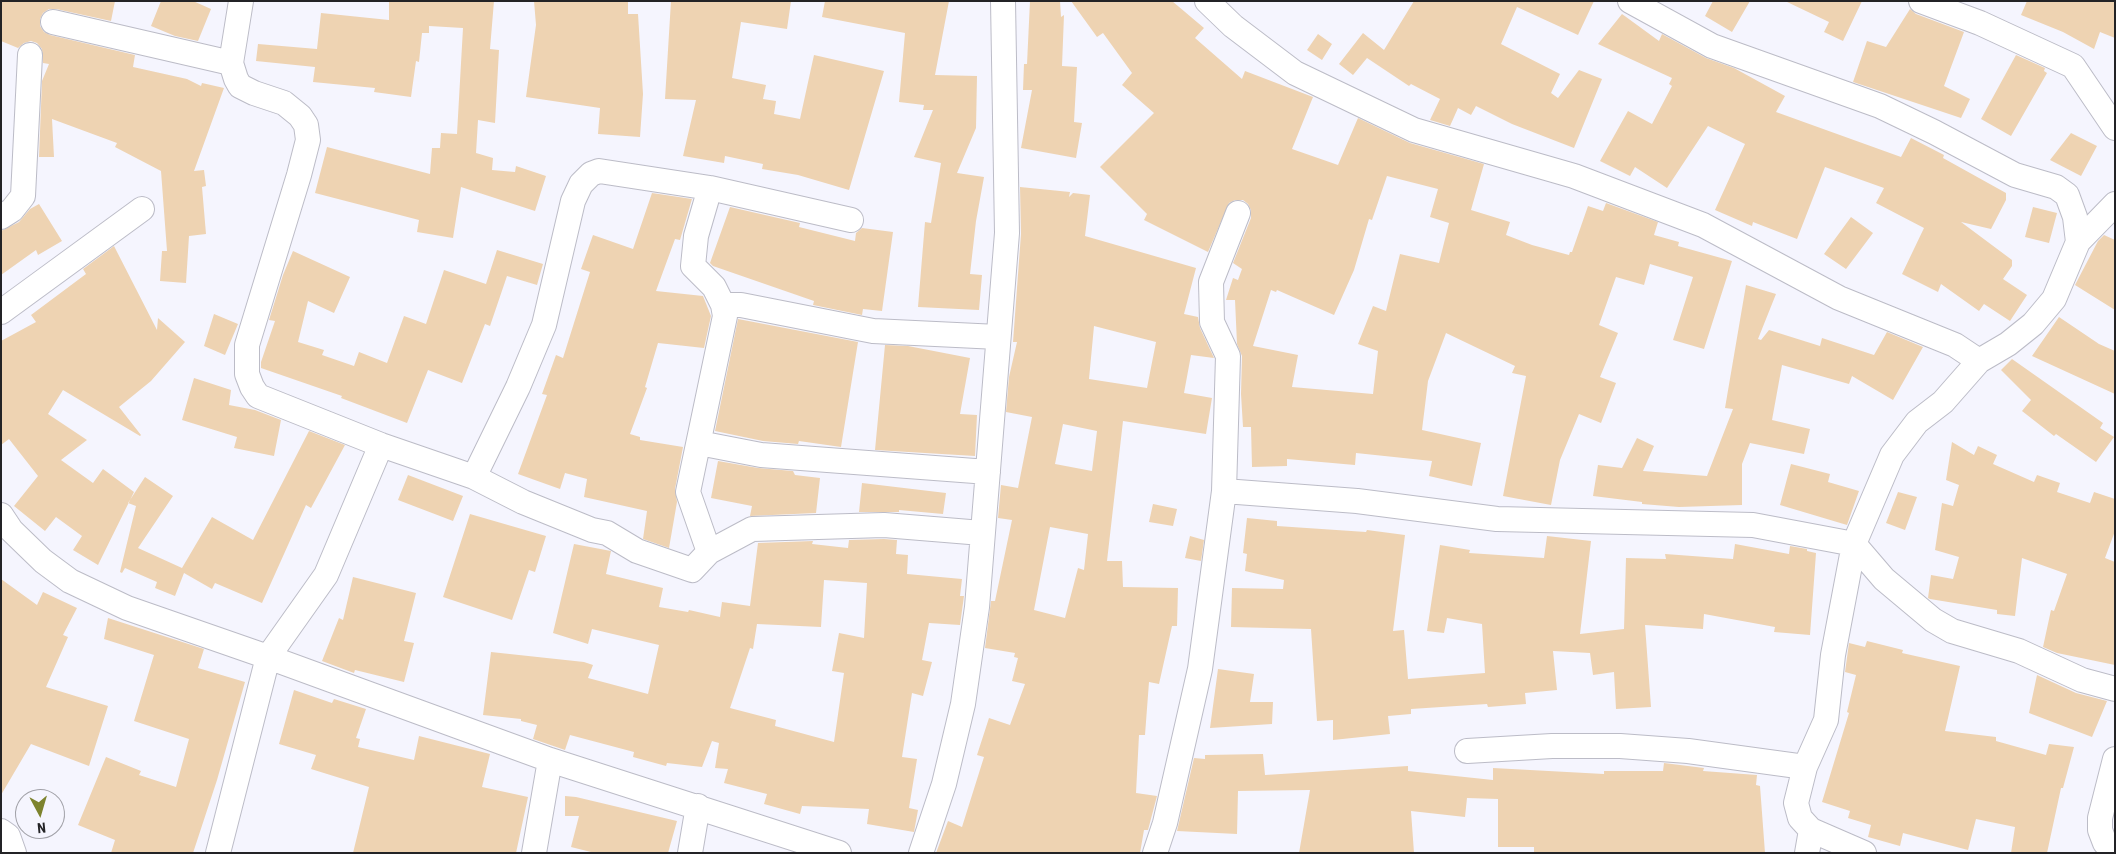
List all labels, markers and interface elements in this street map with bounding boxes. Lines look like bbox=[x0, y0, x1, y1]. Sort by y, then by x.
north arrow bbox=[15, 789, 65, 839]
text: N bbox=[36, 820, 47, 836]

